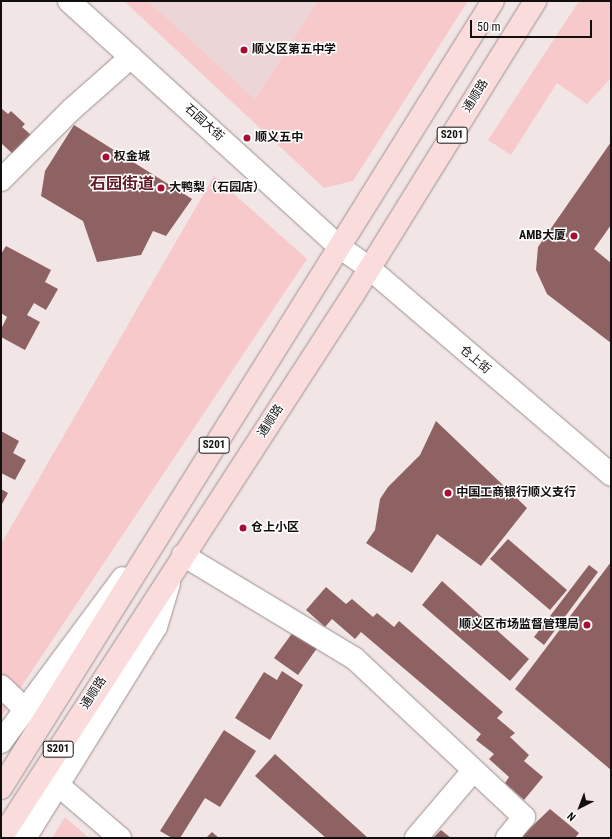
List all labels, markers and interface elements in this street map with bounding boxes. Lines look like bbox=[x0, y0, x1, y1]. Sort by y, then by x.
scale bar bbox=[472, 12, 594, 38]
text: 50 m bbox=[477, 20, 501, 34]
place label: 顺义区第五中学 bbox=[252, 43, 336, 57]
marker: 顺义区第五中学 bbox=[239, 45, 249, 55]
street label: 通顺路 bbox=[460, 77, 492, 115]
street label: 石园大街 bbox=[181, 102, 227, 144]
road number: S201 bbox=[436, 126, 468, 144]
place label: 顺义五中 bbox=[255, 131, 303, 145]
marker: 顺义五中 bbox=[242, 133, 252, 143]
place label: 权金城 bbox=[114, 150, 150, 164]
marker: 权金城 bbox=[101, 152, 111, 162]
district label: 石园街道 bbox=[90, 174, 154, 194]
place label: 大鸭梨（石园店） bbox=[169, 181, 265, 195]
marker: 大鸭梨（石园店） bbox=[156, 183, 166, 193]
place label: AMB大厦 bbox=[519, 229, 566, 243]
marker: AMB大厦 bbox=[569, 231, 579, 241]
street label: 仓上街 bbox=[457, 343, 493, 377]
street label: 通顺路 bbox=[255, 402, 287, 440]
road number: S201 bbox=[198, 436, 230, 454]
place label: 中国工商银行顺义支行 bbox=[456, 486, 576, 500]
marker: 中国工商银行顺义支行 bbox=[443, 488, 453, 498]
place label: 仓上小区 bbox=[251, 521, 299, 535]
marker: 仓上小区 bbox=[238, 523, 248, 533]
place label: 顺义区市场监督管理局 bbox=[459, 618, 579, 632]
marker: 顺义区市场监督管理局 bbox=[582, 620, 592, 630]
street label: 通顺路 bbox=[78, 674, 110, 712]
road number: S201 bbox=[42, 740, 74, 758]
north arrow bbox=[560, 787, 600, 827]
text: N bbox=[565, 809, 578, 823]

